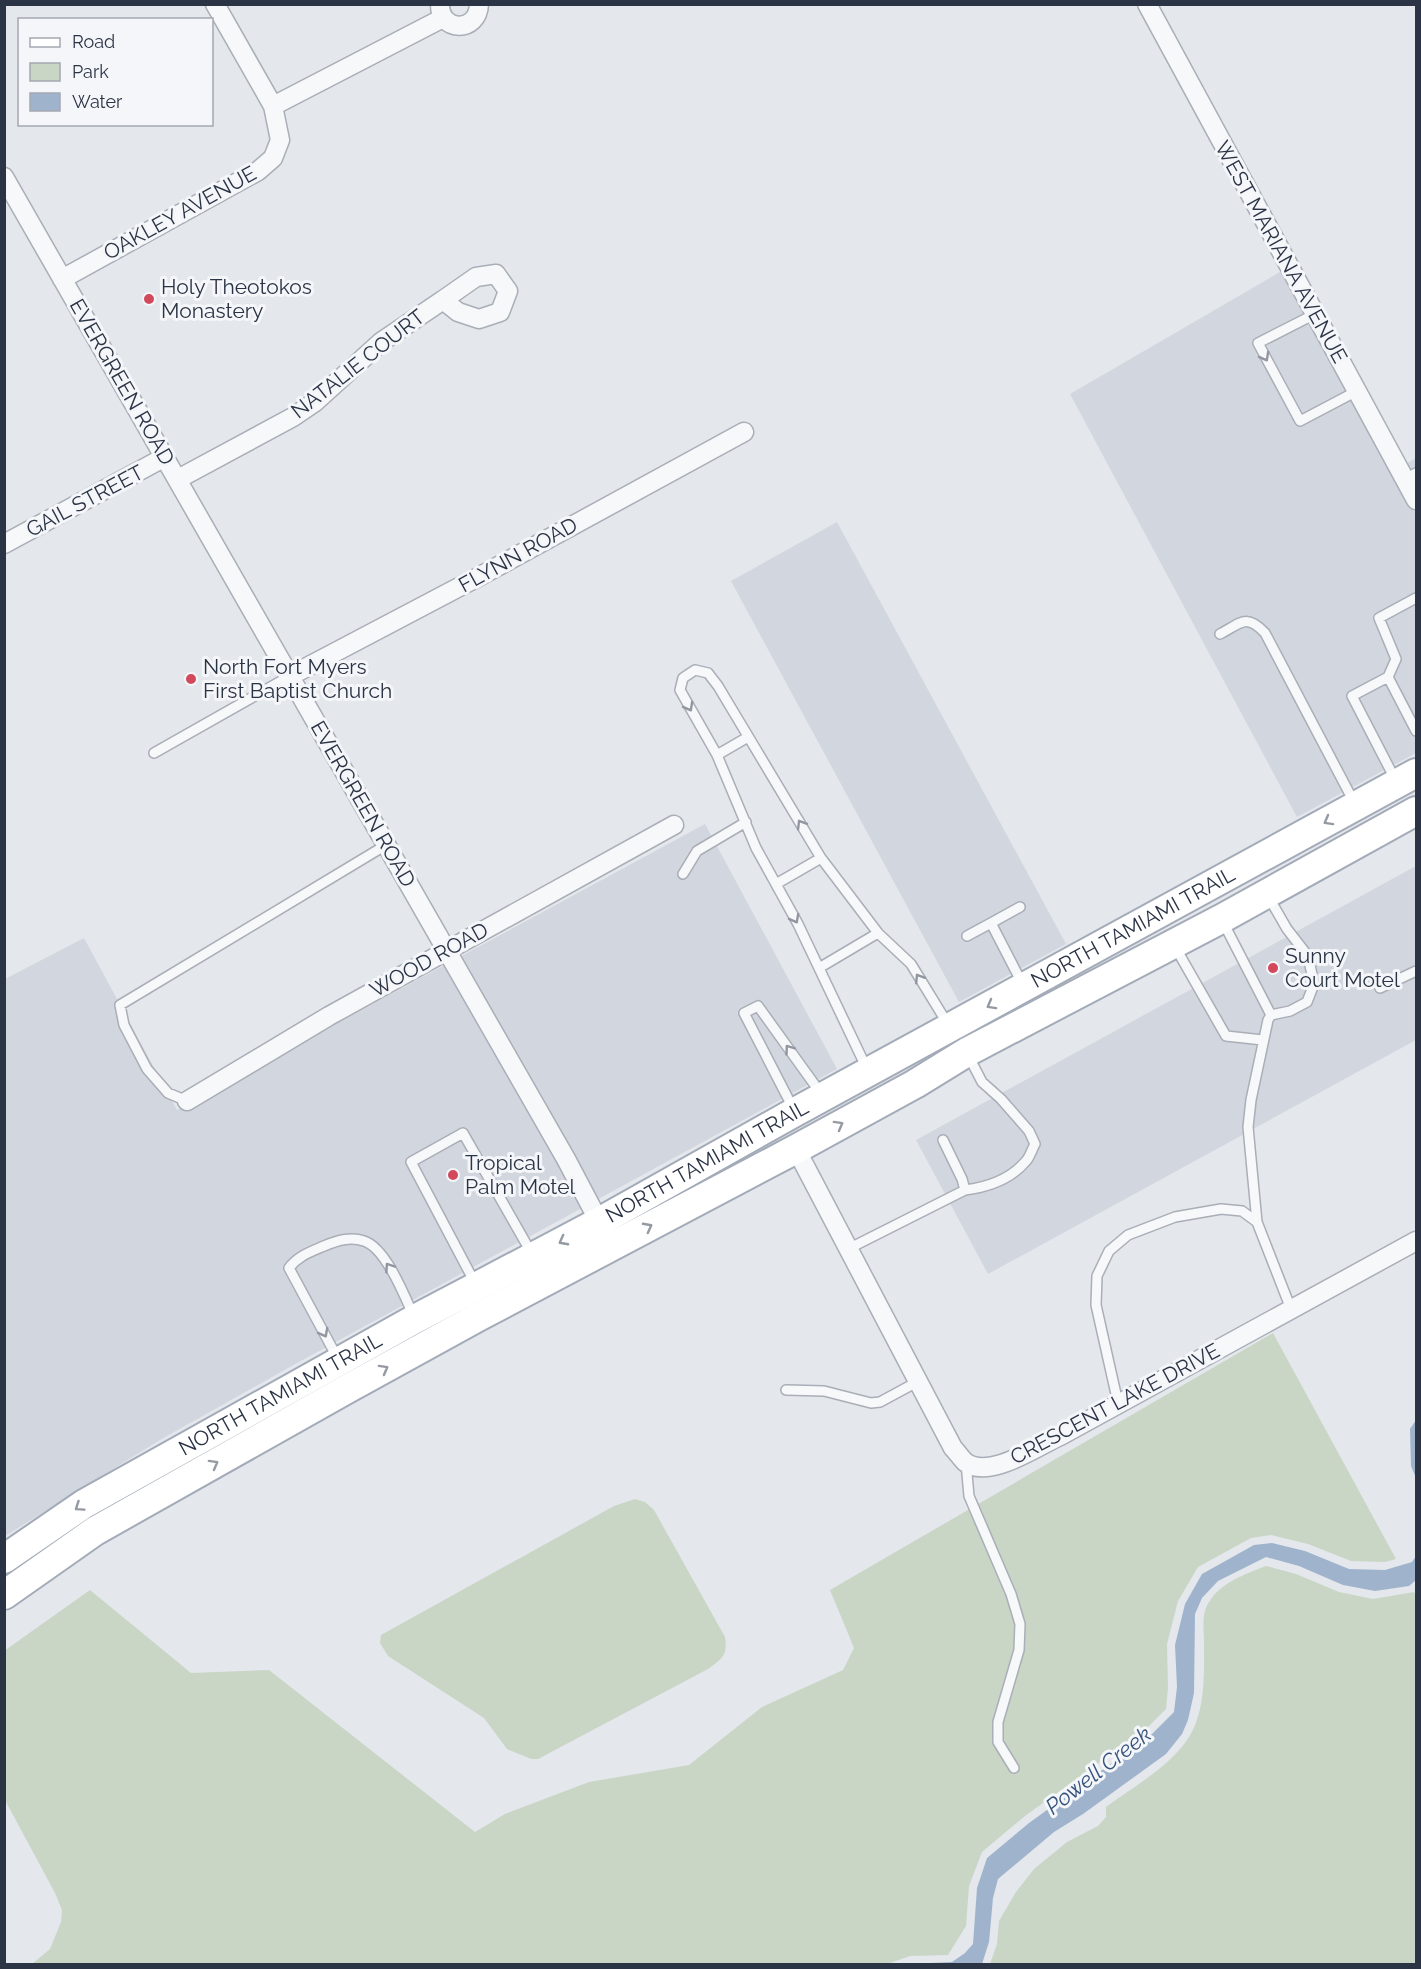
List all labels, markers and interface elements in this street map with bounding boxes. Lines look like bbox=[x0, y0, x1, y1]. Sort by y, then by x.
legend bbox=[18, 18, 213, 126]
text: Road bbox=[72, 31, 115, 52]
text: Park bbox=[72, 61, 109, 82]
text: Water bbox=[72, 91, 123, 112]
street label: WEST MARIANA AVENUE bbox=[1210, 136, 1353, 367]
street label: OAKLEY AVENUE bbox=[99, 160, 260, 265]
place label: Holy Theotokos Monastery bbox=[161, 274, 312, 323]
marker: Holy Theotokos Monastery bbox=[142, 292, 156, 306]
street label: EVERGREEN ROAD bbox=[65, 294, 180, 469]
street label: NATALIE COURT bbox=[286, 304, 430, 423]
one-way arrow bbox=[1258, 351, 1269, 361]
street label: GAIL STREET bbox=[22, 459, 148, 542]
street label: FLYNN ROAD bbox=[454, 512, 581, 597]
place label: North Fort Myers First Baptist Church bbox=[203, 654, 392, 703]
marker: North Fort Myers First Baptist Church bbox=[184, 672, 198, 686]
one-way arrow bbox=[682, 701, 693, 711]
street label: EVERGREEN ROAD bbox=[306, 716, 421, 891]
one-way arrow bbox=[1324, 814, 1334, 825]
one-way arrow bbox=[796, 820, 808, 830]
street label: NORTH TAMIAMI TRAIL bbox=[1026, 861, 1239, 993]
one-way arrow bbox=[788, 912, 799, 923]
street label: WOOD ROAD bbox=[365, 917, 492, 1002]
place label: Sunny Court Motel bbox=[1285, 943, 1400, 992]
marker: Sunny Court Motel bbox=[1266, 961, 1280, 975]
one-way arrow bbox=[915, 974, 927, 984]
one-way arrow bbox=[987, 998, 997, 1009]
one-way arrow bbox=[785, 1045, 796, 1056]
street label: NORTH TAMIAMI TRAIL bbox=[601, 1094, 812, 1228]
one-way arrow bbox=[833, 1121, 844, 1133]
place label: Tropical Palm Motel bbox=[465, 1150, 576, 1199]
marker: Tropical Palm Motel bbox=[446, 1168, 460, 1182]
one-way arrow bbox=[642, 1223, 653, 1234]
one-way arrow bbox=[558, 1234, 569, 1245]
one-way arrow bbox=[385, 1263, 396, 1274]
street label: NORTH TAMIAMI TRAIL bbox=[174, 1327, 386, 1461]
one-way arrow bbox=[317, 1327, 328, 1338]
street label: CRESCENT LAKE DRIVE bbox=[1006, 1338, 1224, 1469]
one-way arrow bbox=[378, 1365, 388, 1376]
one-way arrow bbox=[208, 1459, 218, 1471]
one-way arrow bbox=[75, 1500, 86, 1511]
water label: Powell Creek bbox=[1040, 1721, 1156, 1819]

